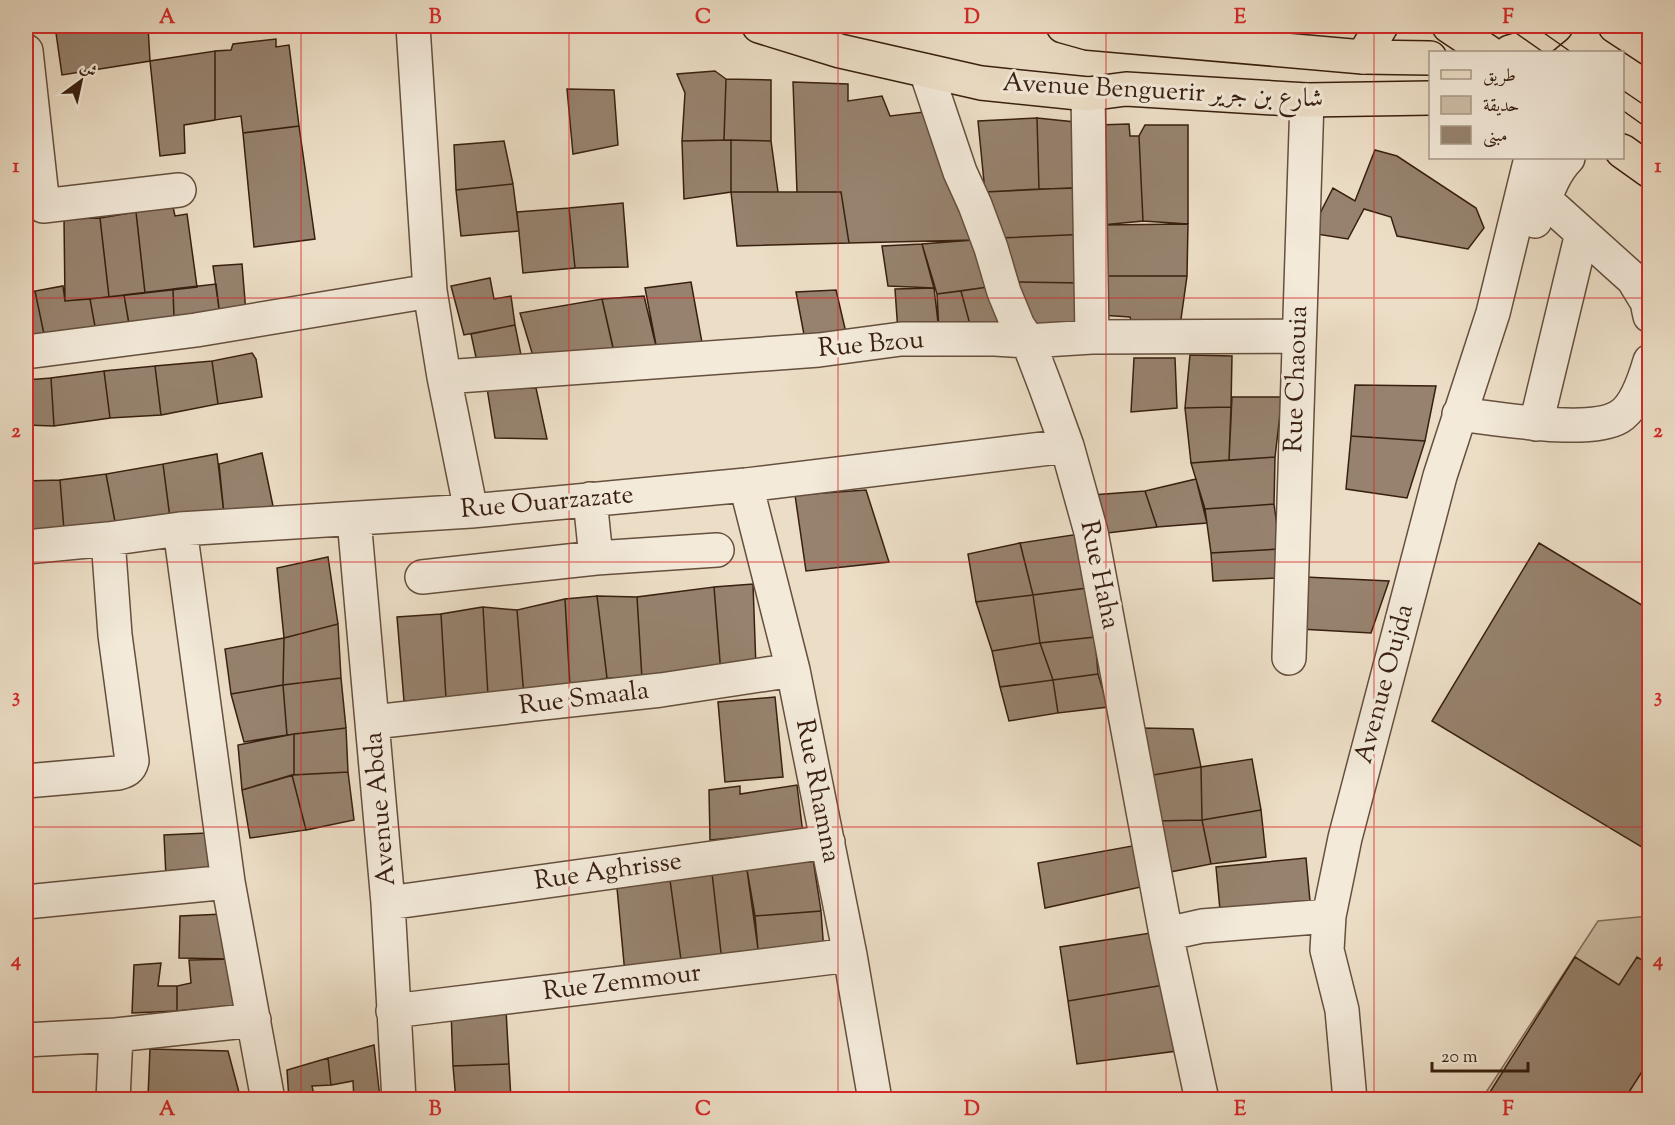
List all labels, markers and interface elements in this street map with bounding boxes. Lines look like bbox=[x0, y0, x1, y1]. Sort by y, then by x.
text: A bbox=[159, 4, 176, 33]
text: B bbox=[429, 4, 442, 33]
text: C bbox=[695, 4, 711, 33]
text: D bbox=[964, 4, 980, 33]
text: E bbox=[1234, 4, 1247, 33]
text: F bbox=[1502, 4, 1514, 33]
north arrow bbox=[51, 51, 111, 111]
legend bbox=[1429, 51, 1624, 159]
text: ش bbox=[75, 57, 101, 84]
text: طريق bbox=[1483, 64, 1516, 90]
street label: Avenue Benguerir شارع بن جرير bbox=[1002, 65, 1324, 120]
text: حديقة bbox=[1483, 94, 1519, 120]
text: مبنى bbox=[1483, 124, 1508, 150]
text: 1 bbox=[13, 153, 20, 182]
text: 1 bbox=[1655, 153, 1662, 182]
street label: Rue Chaouia bbox=[1276, 305, 1318, 453]
street label: Rue Bzou bbox=[817, 322, 925, 368]
text: 2 bbox=[11, 418, 21, 447]
text: 2 bbox=[1653, 418, 1663, 447]
street label: Rue Ouarzazate bbox=[459, 477, 635, 529]
street label: Rue Haha bbox=[1069, 517, 1129, 633]
street label: Avenue Oujda bbox=[1346, 600, 1424, 768]
street label: Rue Smaala bbox=[517, 673, 651, 725]
text: 3 bbox=[12, 683, 20, 712]
text: 3 bbox=[1654, 683, 1662, 712]
street label: Rue Rhamna bbox=[785, 716, 849, 866]
street label: Avenue Abda bbox=[356, 731, 406, 887]
street label: Rue Aghrisse bbox=[532, 843, 684, 901]
text: 4 bbox=[10, 947, 21, 976]
text: 4 bbox=[1652, 947, 1663, 976]
street label: Rue Zemmour bbox=[541, 955, 703, 1011]
scale bar bbox=[1432, 1035, 1528, 1073]
text: 20 m bbox=[1441, 1045, 1478, 1071]
text: A bbox=[159, 1096, 176, 1125]
text: B bbox=[429, 1096, 442, 1125]
text: C bbox=[695, 1096, 711, 1125]
text: D bbox=[964, 1096, 980, 1125]
text: E bbox=[1234, 1096, 1247, 1125]
text: F bbox=[1502, 1096, 1514, 1125]

